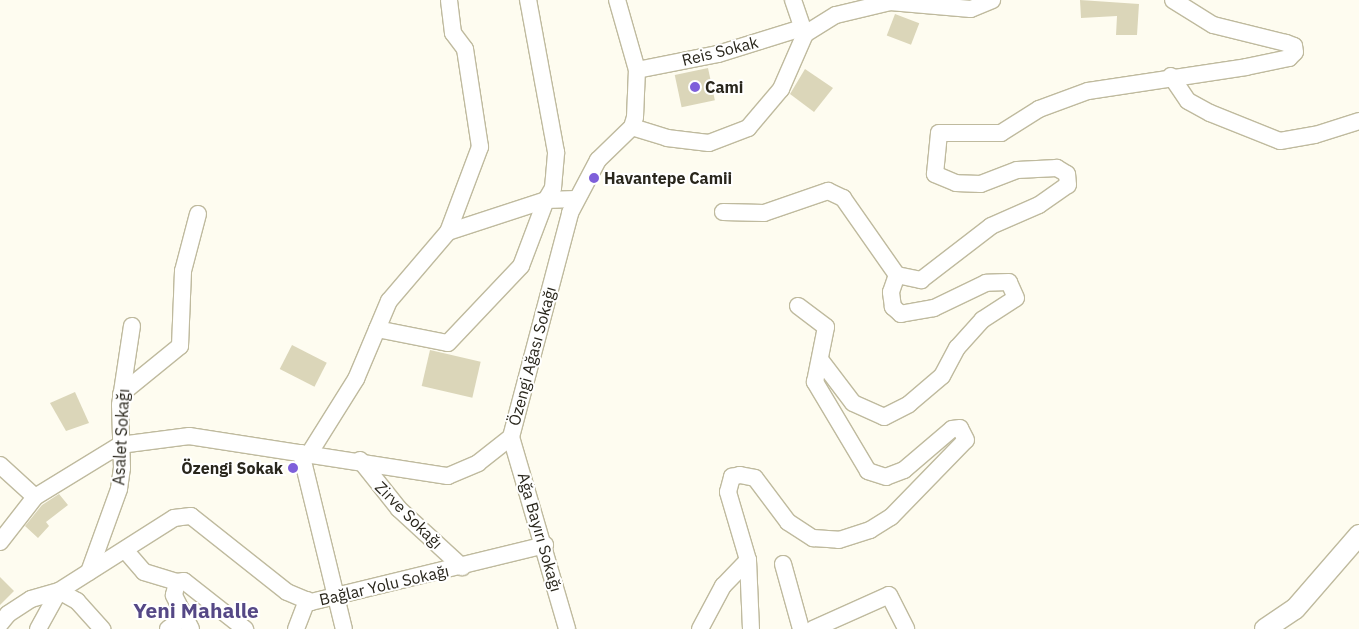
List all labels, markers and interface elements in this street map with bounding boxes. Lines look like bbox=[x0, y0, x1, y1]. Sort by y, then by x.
street label: Reis Sokak bbox=[680, 32, 760, 70]
place label: Cami bbox=[705, 77, 743, 97]
marker: Cami bbox=[689, 81, 701, 93]
place label: Havantepe Camii bbox=[604, 168, 732, 188]
marker: Havantepe Camii bbox=[588, 172, 600, 184]
street label: Özengi Ağası Sokağı bbox=[504, 284, 560, 428]
street label: Asalet Sokağı bbox=[109, 388, 133, 486]
place label: Özengi Sokak bbox=[181, 458, 283, 478]
marker: Özengi Sokak bbox=[287, 462, 299, 474]
street label: Ağa Bayırı Sokağı bbox=[514, 470, 566, 594]
street label: Zirve Sokağı bbox=[371, 477, 447, 553]
street label: Bağlar Yolu Sokağı bbox=[317, 561, 451, 609]
district label: Yeni Mahalle bbox=[133, 597, 259, 623]

